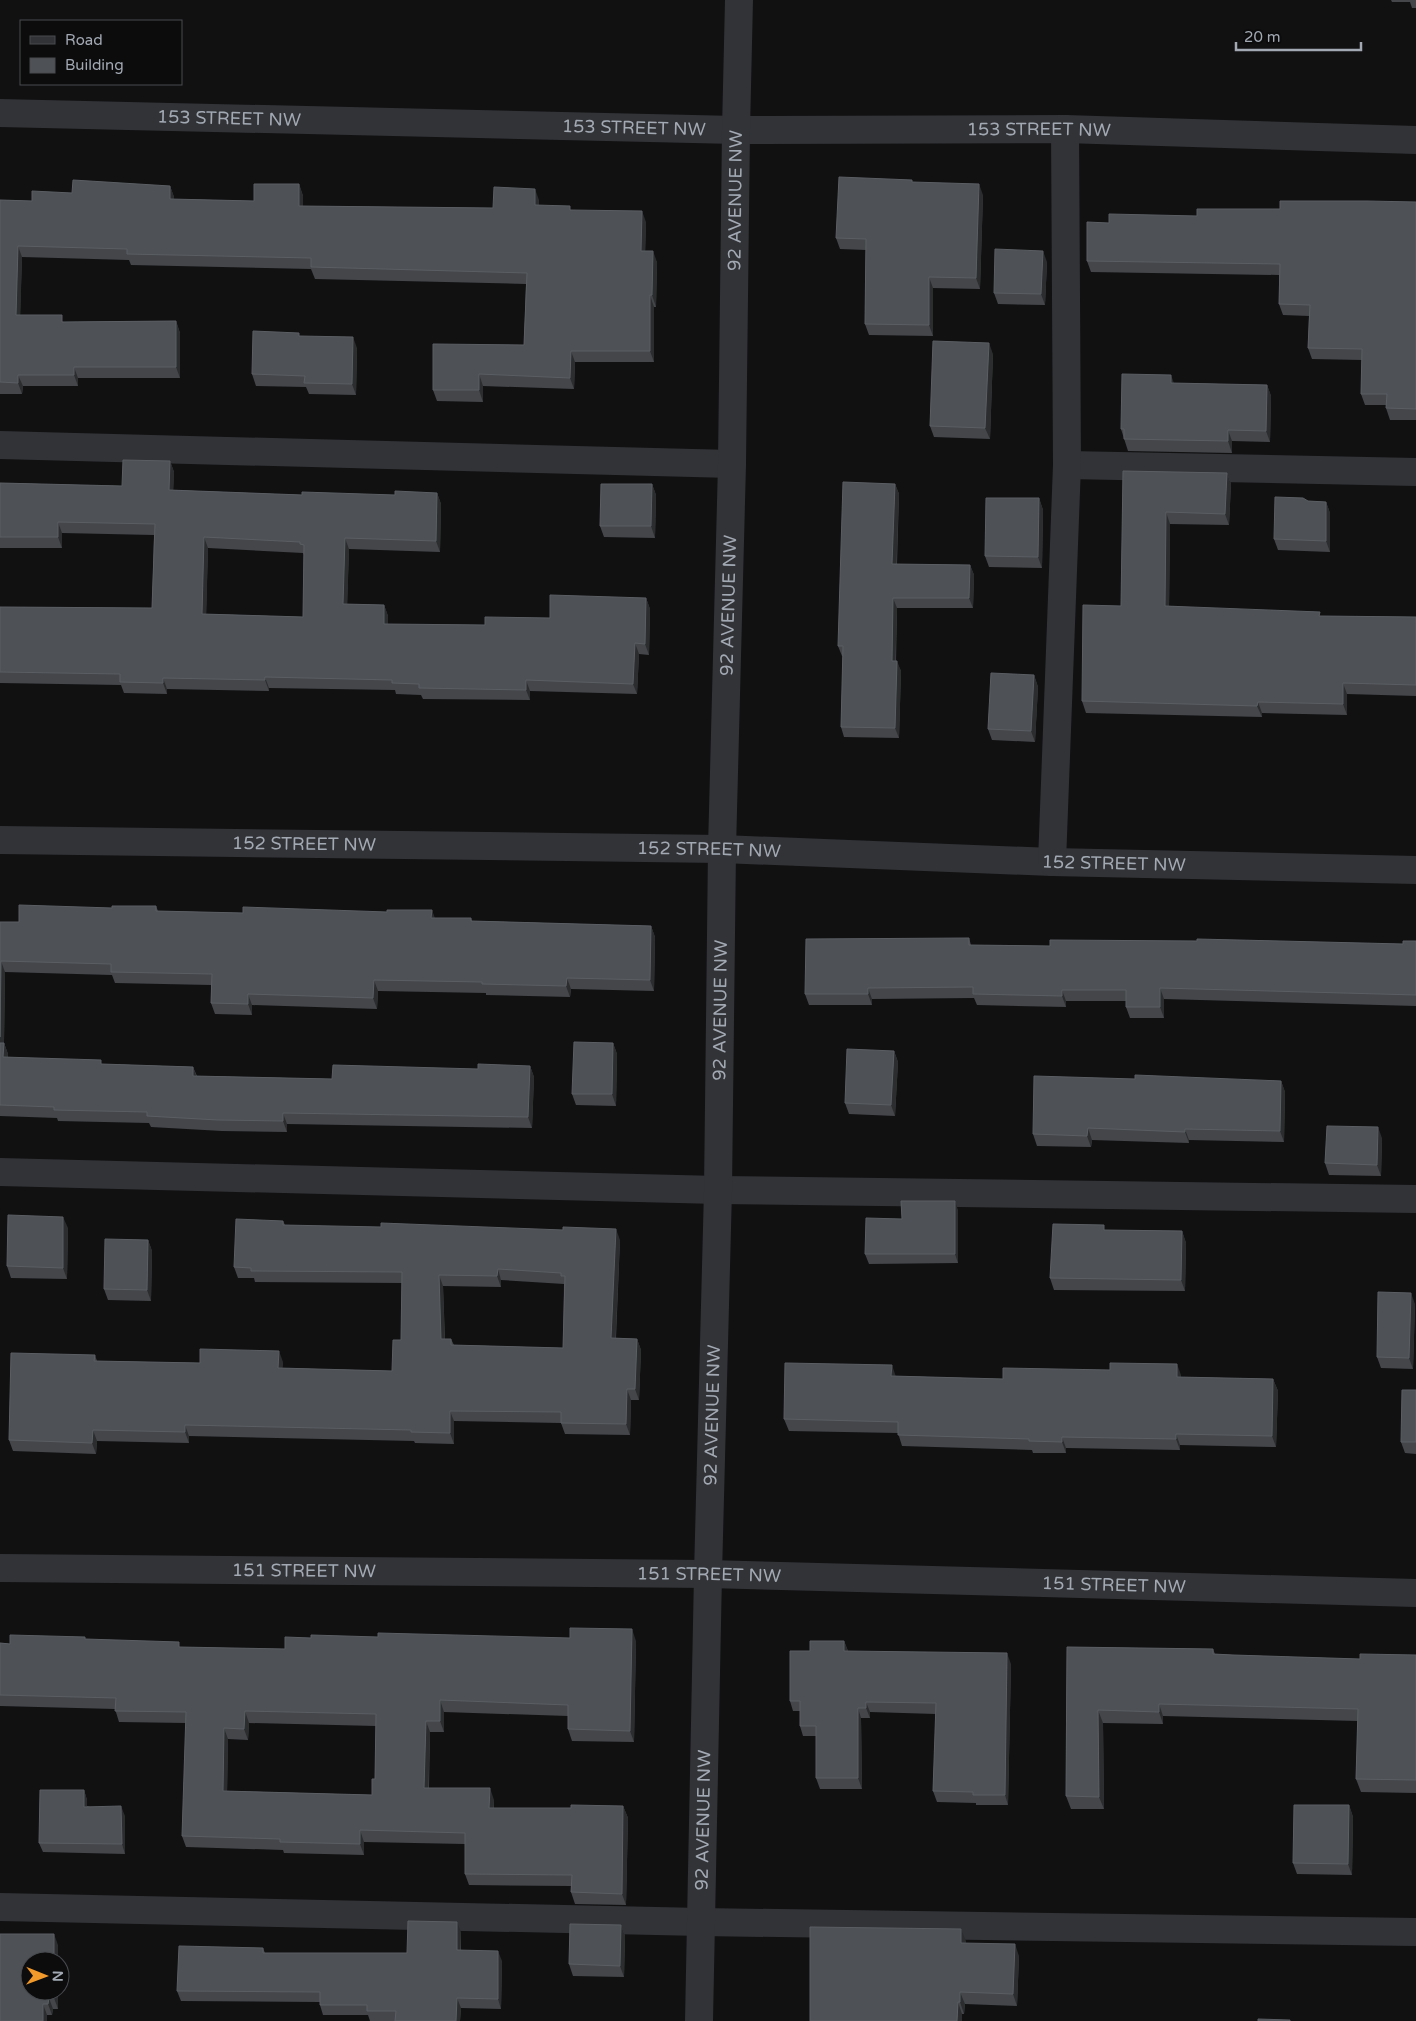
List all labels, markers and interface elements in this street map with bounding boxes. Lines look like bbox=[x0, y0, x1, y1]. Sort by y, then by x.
legend bbox=[20, 20, 182, 85]
scale bar bbox=[1236, 20, 1361, 52]
text: 20 m bbox=[1244, 28, 1281, 46]
text: Road bbox=[65, 31, 103, 49]
text: Building bbox=[65, 56, 124, 74]
street label: 153 STREET NW bbox=[157, 106, 301, 131]
street label: 153 STREET NW bbox=[562, 115, 706, 140]
street label: 153 STREET NW bbox=[967, 118, 1111, 141]
street label: 92 AVENUE NW bbox=[723, 130, 747, 271]
street label: 92 AVENUE NW bbox=[716, 535, 741, 676]
street label: 152 STREET NW bbox=[232, 832, 376, 856]
street label: 152 STREET NW bbox=[637, 837, 781, 862]
street label: 152 STREET NW bbox=[1041, 851, 1186, 876]
street label: 92 AVENUE NW bbox=[708, 940, 732, 1081]
street label: 92 AVENUE NW bbox=[699, 1344, 725, 1486]
street label: 151 STREET NW bbox=[232, 1559, 376, 1582]
street label: 151 STREET NW bbox=[637, 1562, 781, 1587]
street label: 151 STREET NW bbox=[1041, 1572, 1186, 1598]
street label: 92 AVENUE NW bbox=[691, 1749, 715, 1891]
north arrow bbox=[20, 1951, 70, 2001]
text: N bbox=[49, 1970, 66, 1982]

